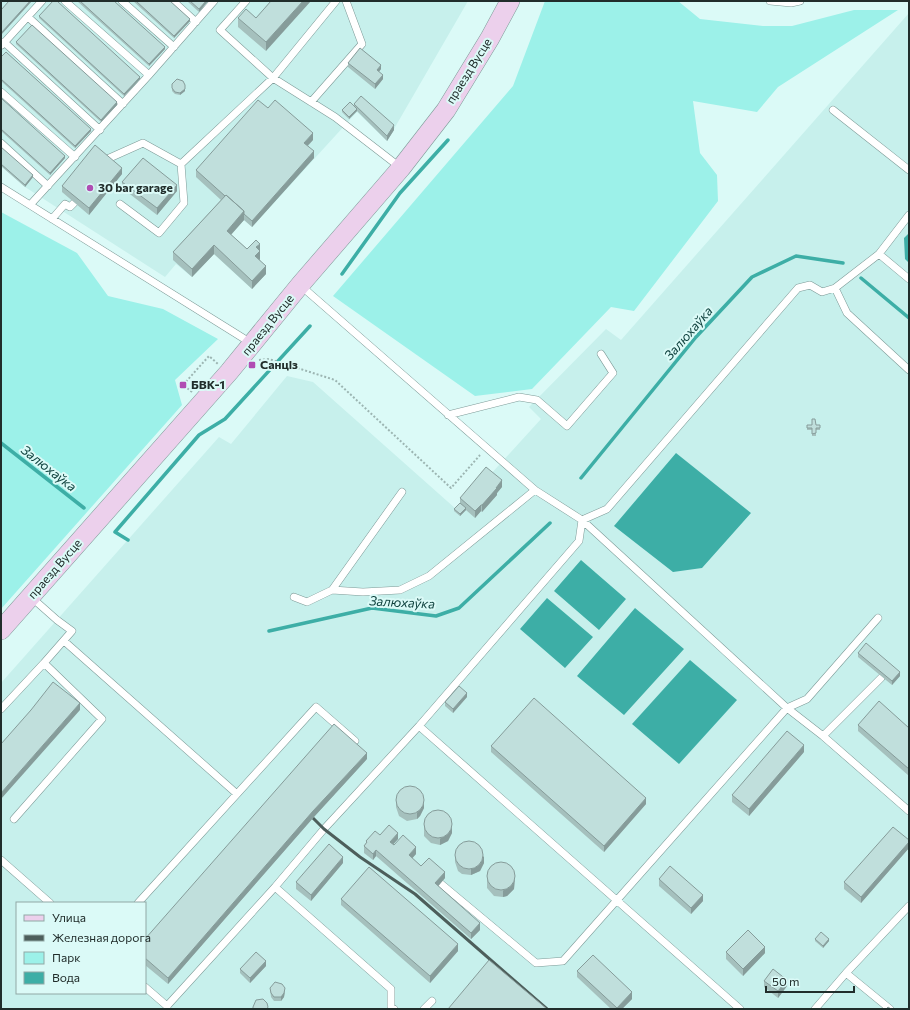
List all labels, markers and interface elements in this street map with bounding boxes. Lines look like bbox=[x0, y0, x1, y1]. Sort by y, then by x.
street label: праезд Вусце bbox=[442, 35, 494, 106]
place label: 30 bar garage bbox=[98, 180, 173, 194]
marker: 30 bar garage bbox=[85, 183, 95, 193]
street label: праезд Вусце bbox=[238, 291, 296, 358]
water label: Залюхаўка bbox=[660, 303, 716, 363]
place label: Санціз bbox=[260, 357, 298, 371]
marker: Санціз bbox=[247, 360, 257, 370]
place label: БВК-1 bbox=[191, 377, 225, 391]
marker: БВК-1 bbox=[178, 380, 188, 390]
water label: Залюхаўка bbox=[18, 441, 80, 495]
street label: праезд Вусце bbox=[25, 536, 84, 601]
water label: Залюхаўка bbox=[369, 592, 436, 612]
legend bbox=[16, 902, 146, 994]
text: Улица bbox=[52, 910, 86, 924]
text: Железная дорога bbox=[52, 930, 151, 944]
text: Парк bbox=[52, 950, 81, 964]
scale bar bbox=[766, 968, 854, 994]
text: Вода bbox=[52, 970, 80, 984]
text: 50 m bbox=[772, 974, 800, 988]

